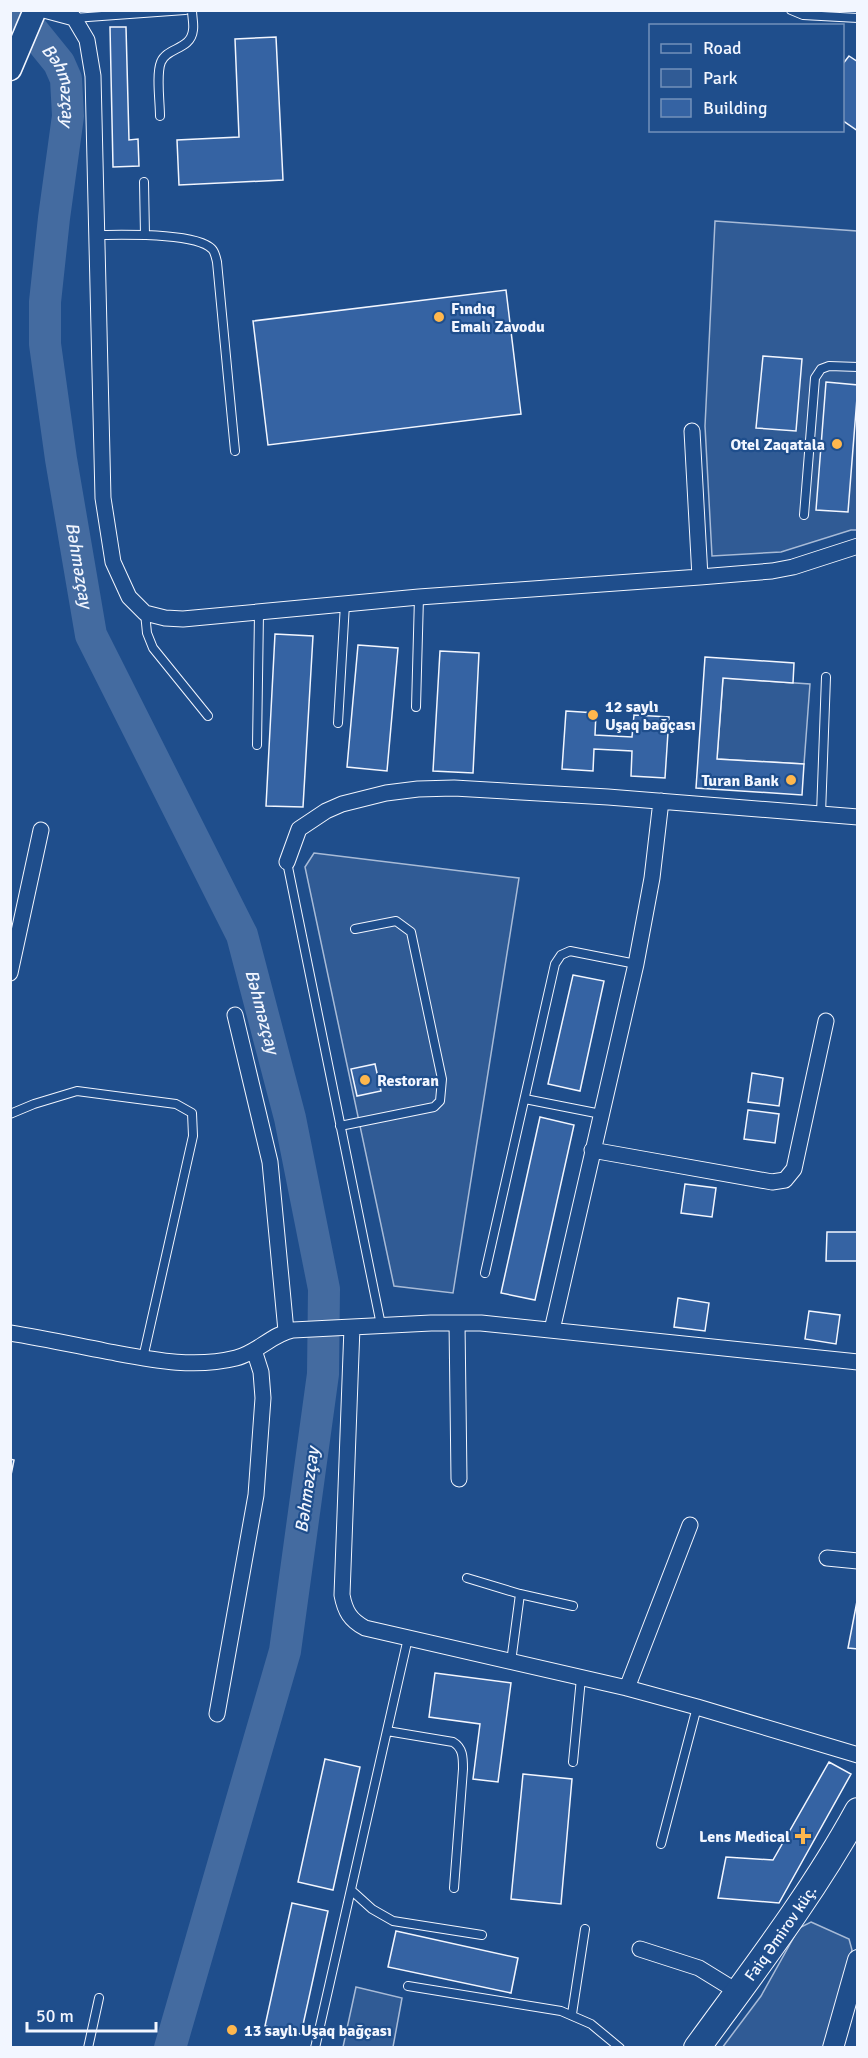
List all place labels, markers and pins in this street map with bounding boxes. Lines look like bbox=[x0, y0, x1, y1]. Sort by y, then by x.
place label: Fındıq Emalı Zavodu bbox=[451, 299, 545, 337]
marker: Fındıq Emalı Zavodu bbox=[432, 310, 446, 324]
place label: Otel Zaqatala bbox=[731, 435, 825, 455]
marker: Otel Zaqatala bbox=[830, 437, 844, 451]
place label: 12 saylı Uşaq bağçası bbox=[605, 697, 696, 735]
marker: 12 saylı Uşaq bağçası bbox=[586, 708, 600, 722]
place label: Turan Bank bbox=[702, 771, 780, 791]
marker: Turan Bank bbox=[784, 773, 798, 787]
place label: Restoran bbox=[377, 1071, 439, 1091]
marker: Restoran bbox=[358, 1073, 372, 1087]
place label: Lens Medical bbox=[699, 1827, 790, 1847]
marker: Lens Medical bbox=[794, 1827, 812, 1845]
place label: 13 saylı Uşaq bağçası bbox=[244, 2021, 392, 2041]
marker: 13 saylı Uşaq bağçası bbox=[225, 2023, 239, 2037]

